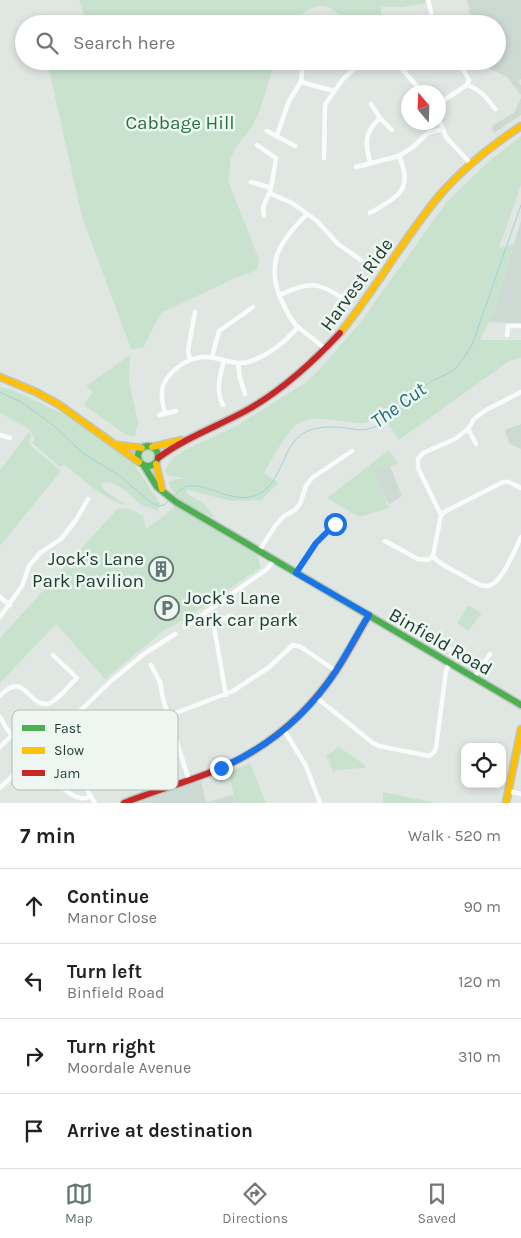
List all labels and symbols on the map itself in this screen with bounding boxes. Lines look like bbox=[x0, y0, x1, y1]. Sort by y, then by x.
north arrow bbox=[401, 85, 446, 130]
park label: Cabbage Hill bbox=[125, 112, 235, 134]
street label: Harvest Ride bbox=[316, 234, 398, 335]
water label: The Cut bbox=[366, 378, 430, 433]
route start bbox=[324, 513, 347, 536]
place label: Jock's Lane Park Pavilion bbox=[32, 548, 144, 592]
building icon: Jock's Lane Park Pavilion bbox=[148, 556, 174, 582]
place label: Jock's Lane Park car park bbox=[184, 587, 298, 631]
parking icon: Jock's Lane Park car park bbox=[154, 595, 180, 621]
street label: Binfield Road bbox=[385, 603, 496, 680]
legend bbox=[12, 710, 178, 790]
text: Fast bbox=[54, 720, 81, 737]
text: Slow bbox=[54, 742, 84, 759]
route end bbox=[210, 757, 233, 780]
text: Jam bbox=[54, 765, 80, 782]

